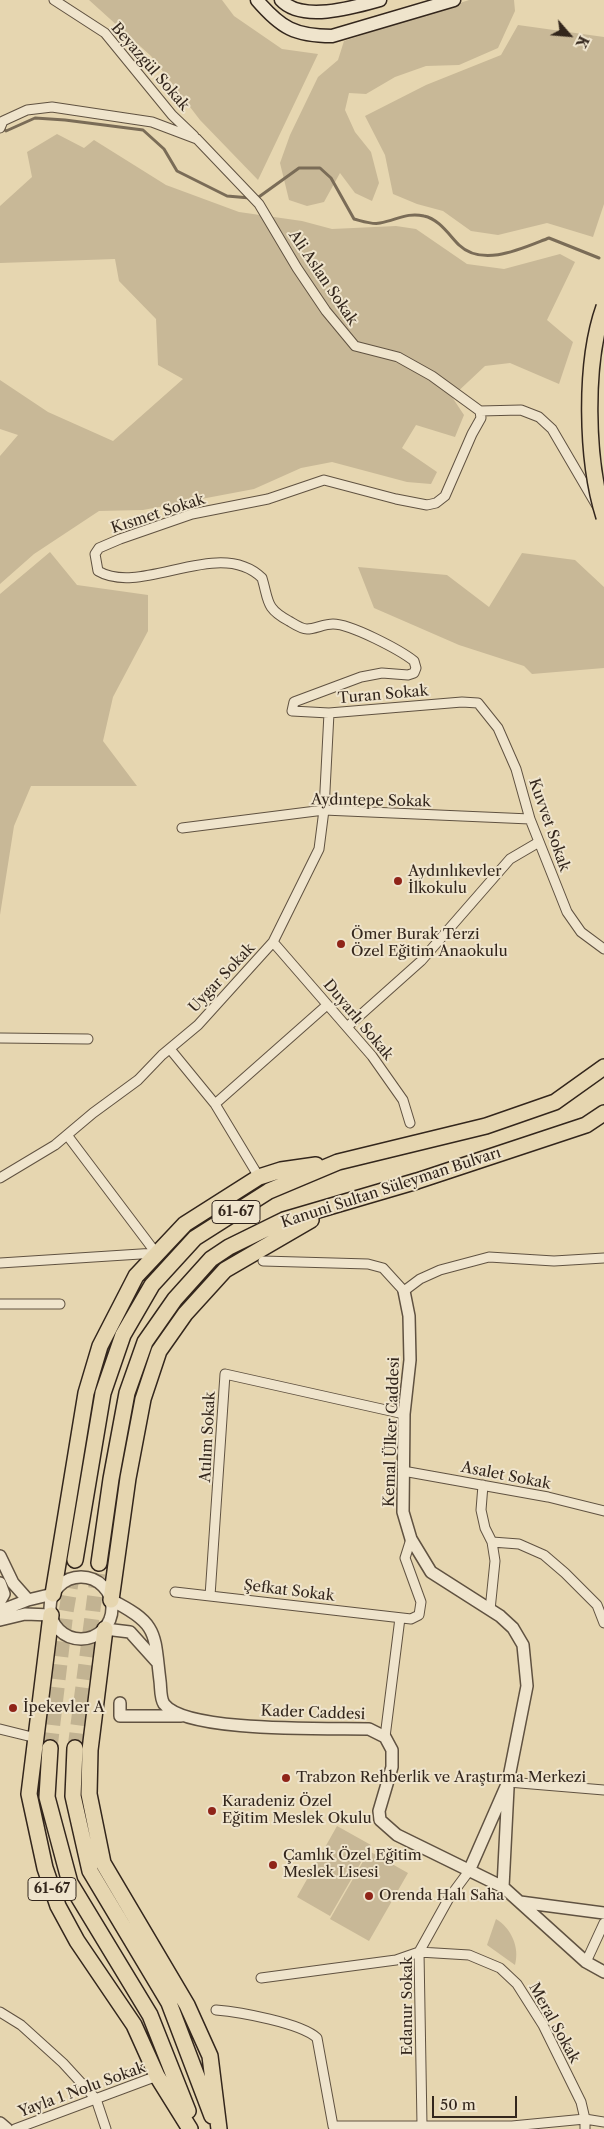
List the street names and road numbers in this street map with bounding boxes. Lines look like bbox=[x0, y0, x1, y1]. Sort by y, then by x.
street label: Beyazgül Sokak bbox=[107, 19, 193, 115]
street label: Ali Aslan Sokak bbox=[285, 227, 361, 329]
street label: Kısmet Sokak bbox=[109, 490, 207, 538]
street label: Turan Sokak bbox=[337, 682, 429, 708]
street label: Kuvvet Sokak bbox=[525, 776, 573, 874]
street label: Aydıntepe Sokak bbox=[311, 791, 431, 811]
street label: Uygar Sokak bbox=[185, 940, 259, 1016]
street label: Duyarlı Sokak bbox=[319, 976, 397, 1064]
street label: Kanuni Sultan Süleyman Bulvarı bbox=[279, 1144, 503, 1232]
road number: 61-67 bbox=[212, 1200, 260, 1224]
street label: Kemal Ülker Caddesi bbox=[380, 1357, 404, 1507]
street label: Atılım Sokak bbox=[197, 1391, 219, 1483]
street label: Asalet Sokak bbox=[460, 1458, 552, 1494]
street label: Şefkat Sokak bbox=[243, 1577, 335, 1605]
street label: Kader Caddesi bbox=[260, 1702, 366, 1724]
road number: 61-67 bbox=[28, 1878, 76, 1900]
street label: Edanur Sokak bbox=[399, 1956, 417, 2056]
street label: Meral Sokak bbox=[525, 1980, 583, 2066]
street label: Yayla 1 Nolu Sokak bbox=[16, 2059, 148, 2121]

